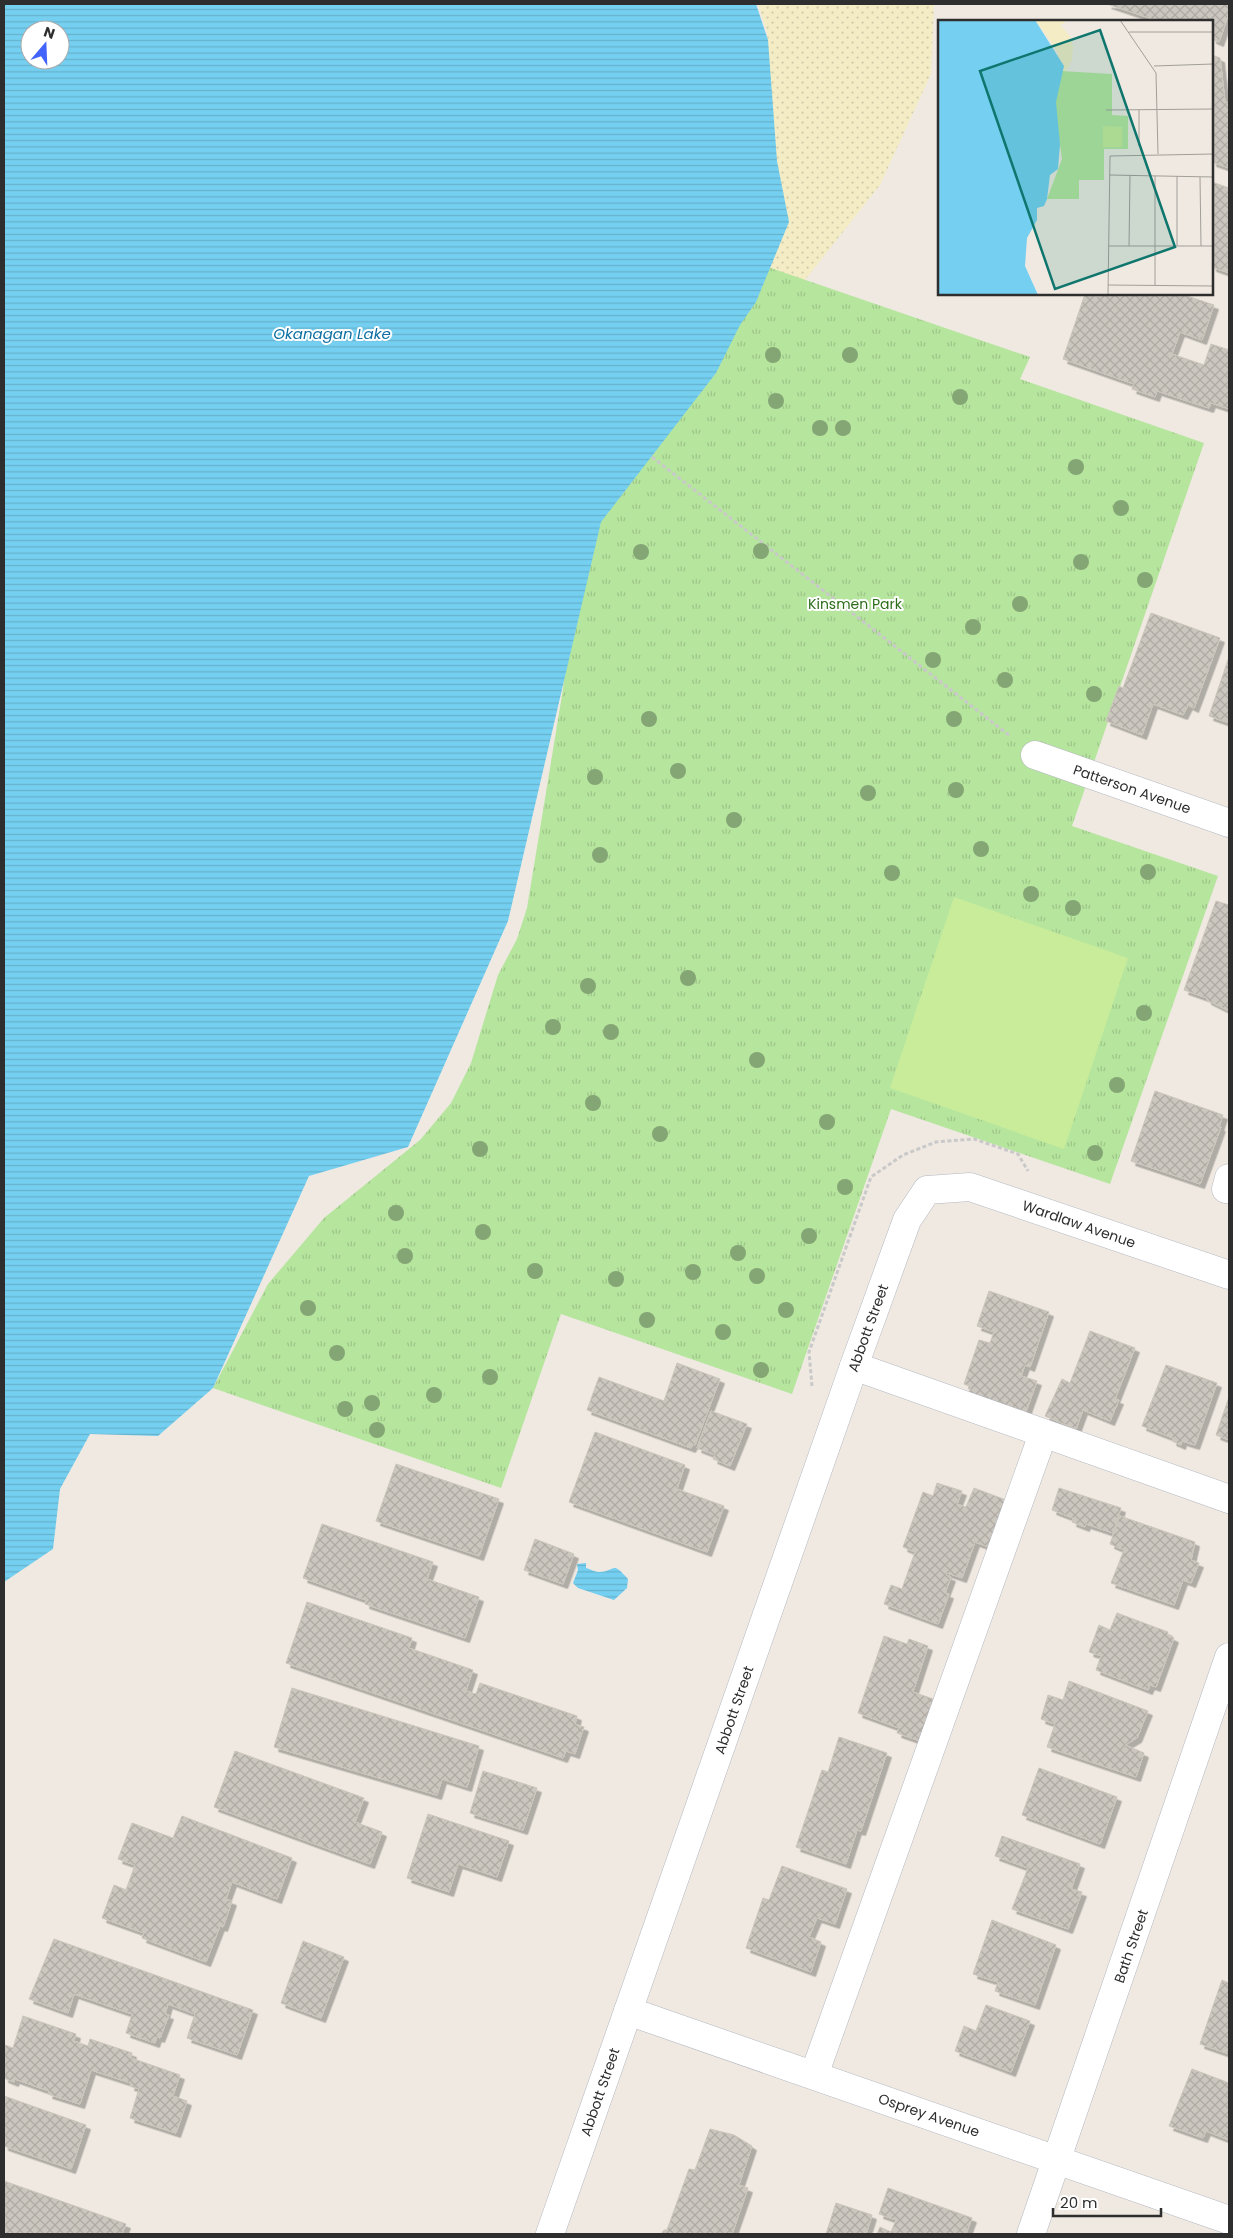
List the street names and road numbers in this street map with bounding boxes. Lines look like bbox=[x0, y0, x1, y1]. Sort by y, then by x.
street label: Patterson Avenue bbox=[1070, 759, 1194, 819]
street label: Wardlaw Avenue bbox=[1020, 1195, 1139, 1253]
street label: Abbott Street bbox=[843, 1281, 893, 1375]
street label: Abbott Street bbox=[710, 1663, 758, 1757]
street label: Bath Street bbox=[1109, 1906, 1153, 1986]
street label: Abbott Street bbox=[576, 2045, 624, 2139]
street label: Osprey Avenue bbox=[876, 2088, 983, 2142]

